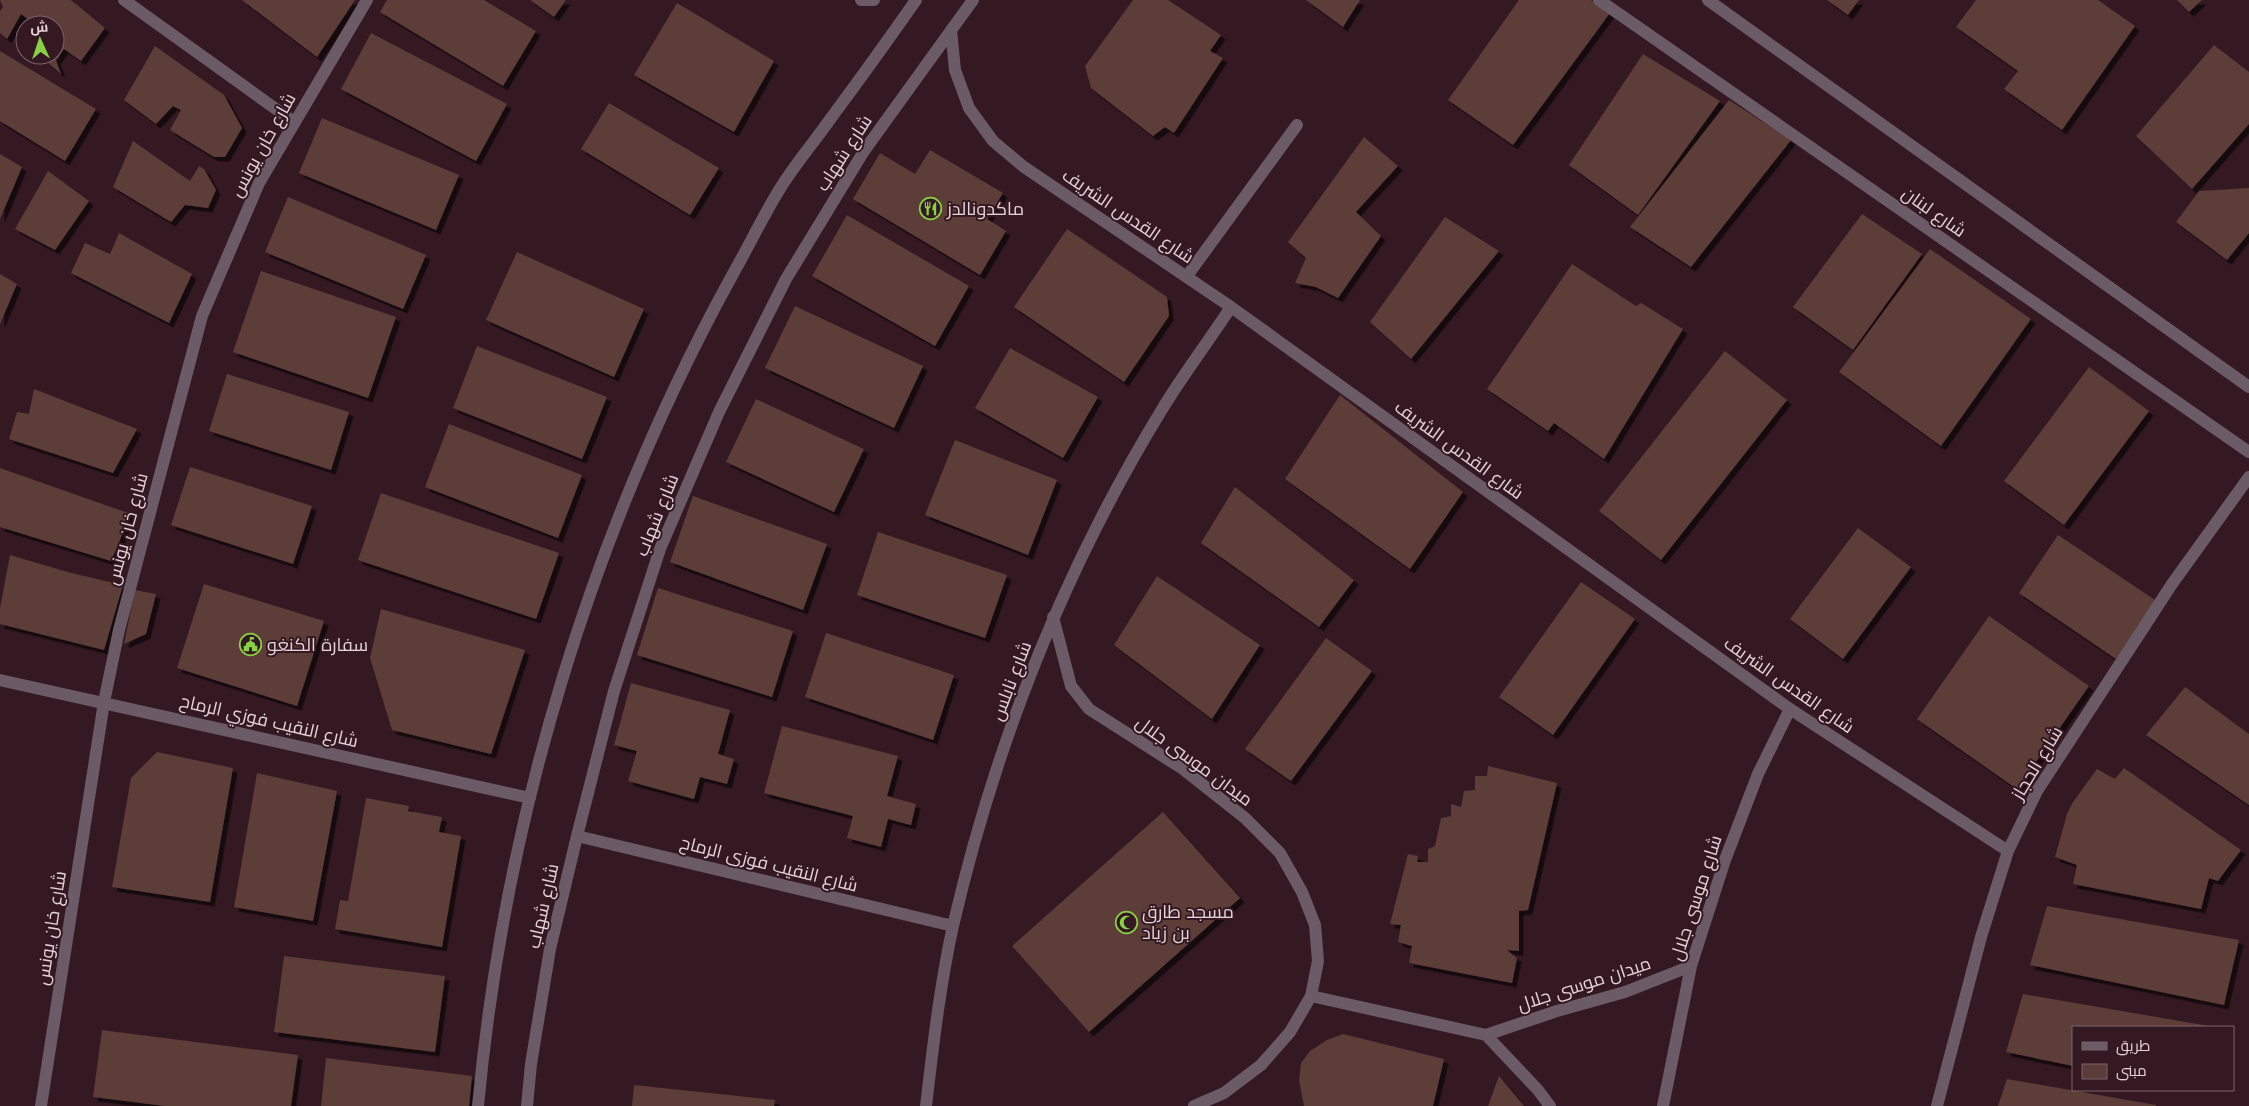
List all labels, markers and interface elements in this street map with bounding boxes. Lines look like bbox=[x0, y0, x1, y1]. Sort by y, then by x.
north arrow bbox=[15, 15, 65, 65]
text: ش bbox=[30, 17, 49, 37]
street label: شارع خان يونس bbox=[224, 88, 302, 202]
street label: شارع شهاب bbox=[810, 110, 878, 196]
street label: شارع القدس الشريف bbox=[1057, 162, 1199, 270]
street label: شارع لبنان bbox=[1897, 180, 1971, 244]
place label: ماكدونالدز bbox=[946, 196, 1024, 222]
restaurant icon: ماكدونالدز bbox=[919, 197, 943, 221]
street label: شارع القدس الشريف bbox=[1389, 394, 1529, 506]
street label: شارع خان يونس bbox=[100, 470, 154, 588]
street label: شارع شهاب bbox=[629, 470, 685, 560]
street label: شارع القدس الشريف bbox=[1718, 630, 1860, 740]
place label: سفارة الكنغو bbox=[267, 632, 368, 658]
public building icon: سفارة الكنغو bbox=[239, 633, 263, 657]
street label: شارع نابلس bbox=[984, 638, 1038, 724]
street label: شارع النقيب فوزي الرماح bbox=[177, 688, 361, 755]
street label: ميدان موسى جلال bbox=[1130, 710, 1258, 812]
street label: شارع الحجاز bbox=[2004, 721, 2069, 806]
street label: شارع النقيب فوزى الرماح bbox=[677, 829, 861, 899]
street label: شارع موسى جلال bbox=[1663, 832, 1729, 964]
street label: شارع شهاب bbox=[521, 861, 565, 951]
street label: شارع خان يونس bbox=[29, 869, 73, 987]
place label: مسجد طارق بن زياد bbox=[1142, 899, 1234, 946]
mosque icon: مسجد طارق بن زياد bbox=[1114, 910, 1138, 934]
street label: ميدان موسى جلال bbox=[1514, 950, 1654, 1018]
legend bbox=[2072, 1026, 2234, 1091]
text: طريق bbox=[2116, 1035, 2150, 1057]
text: مبنى bbox=[2116, 1060, 2147, 1082]

